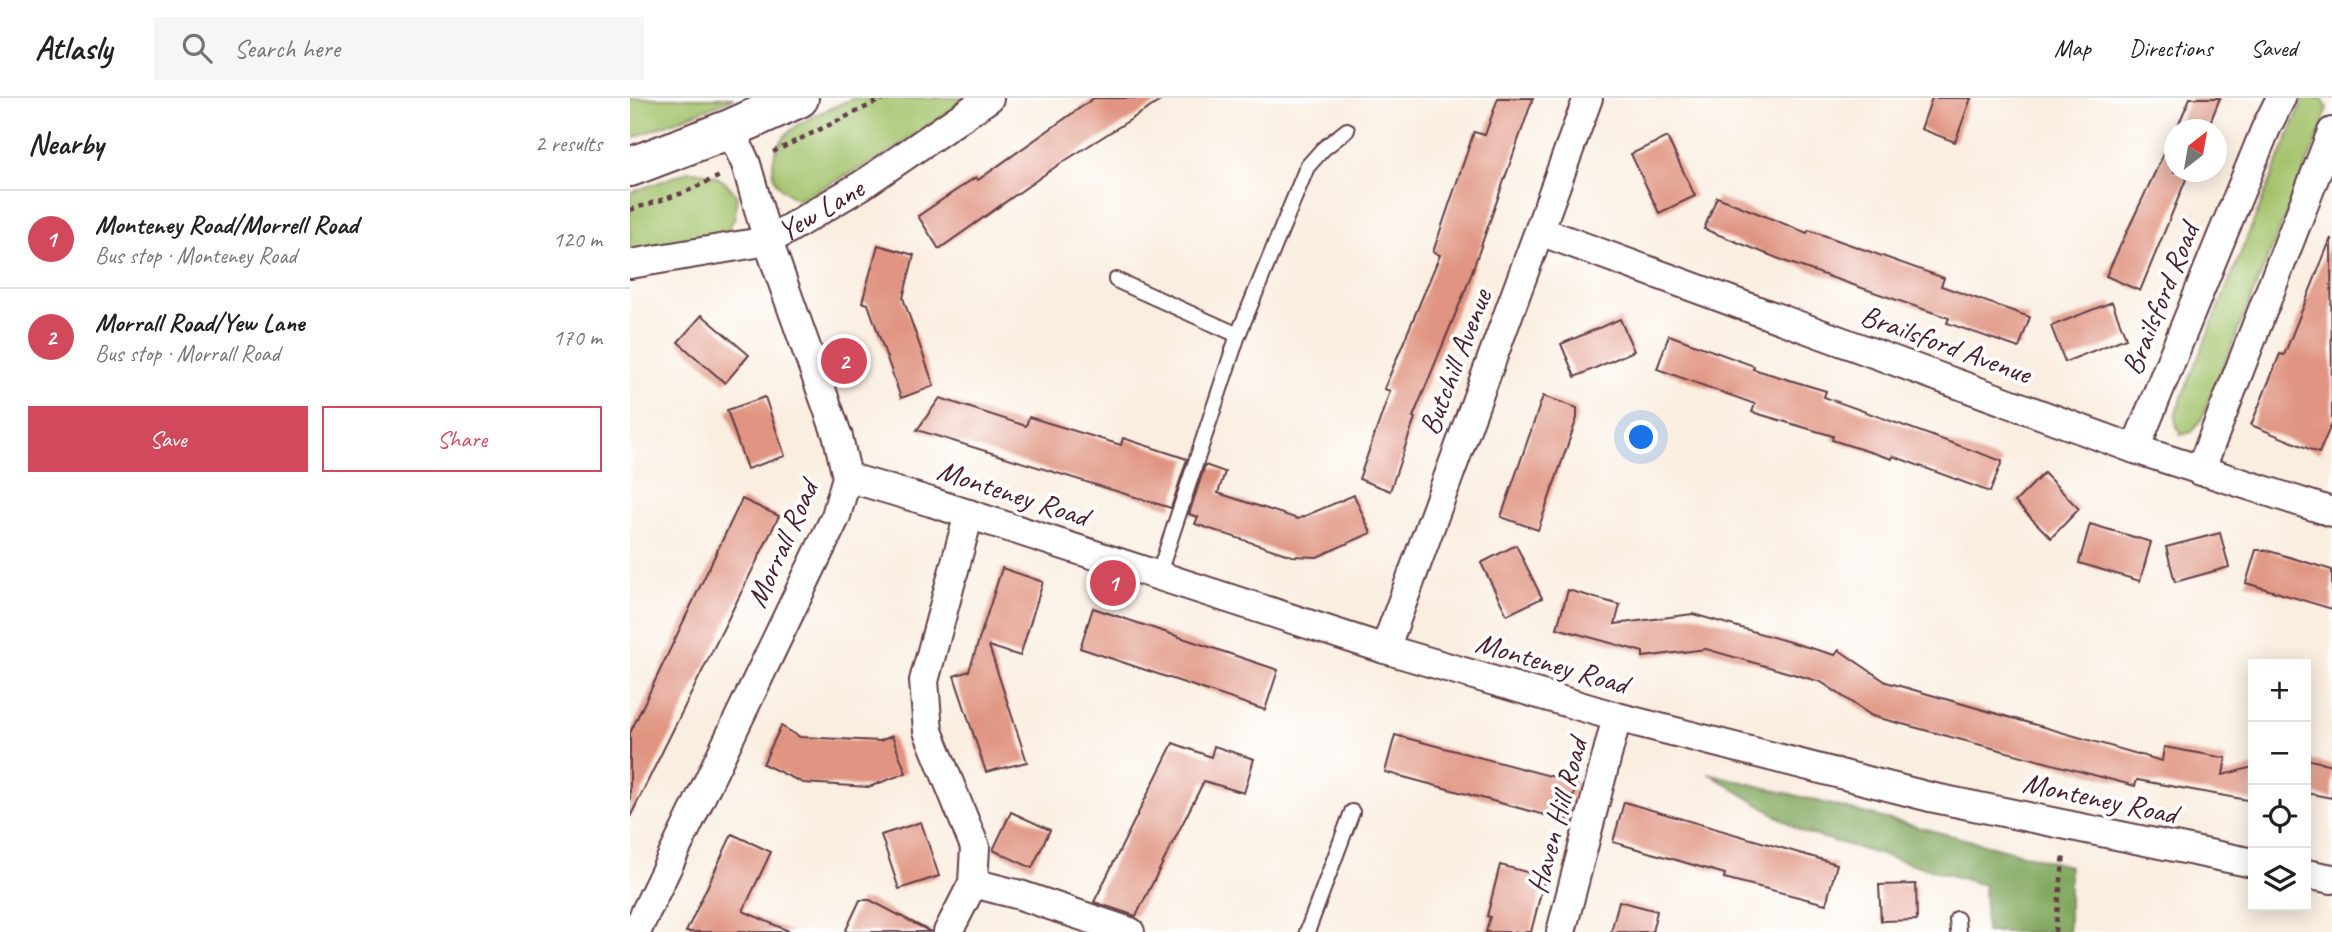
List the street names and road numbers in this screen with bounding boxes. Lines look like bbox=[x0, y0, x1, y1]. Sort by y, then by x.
street label: Yew Lane bbox=[770, 168, 872, 250]
street label: Brailsford Road bbox=[2112, 214, 2209, 380]
street label: Butchill Avenue bbox=[1410, 282, 1501, 440]
street label: Brailsford Avenue bbox=[1856, 296, 2038, 393]
street label: Monteney Road bbox=[933, 451, 1097, 537]
street label: Morrall Road bbox=[737, 471, 828, 613]
street label: Monteney Road bbox=[1472, 623, 1636, 704]
street label: Haven Hill Road bbox=[1518, 730, 1597, 898]
street label: Monteney Road bbox=[2020, 763, 2185, 834]

